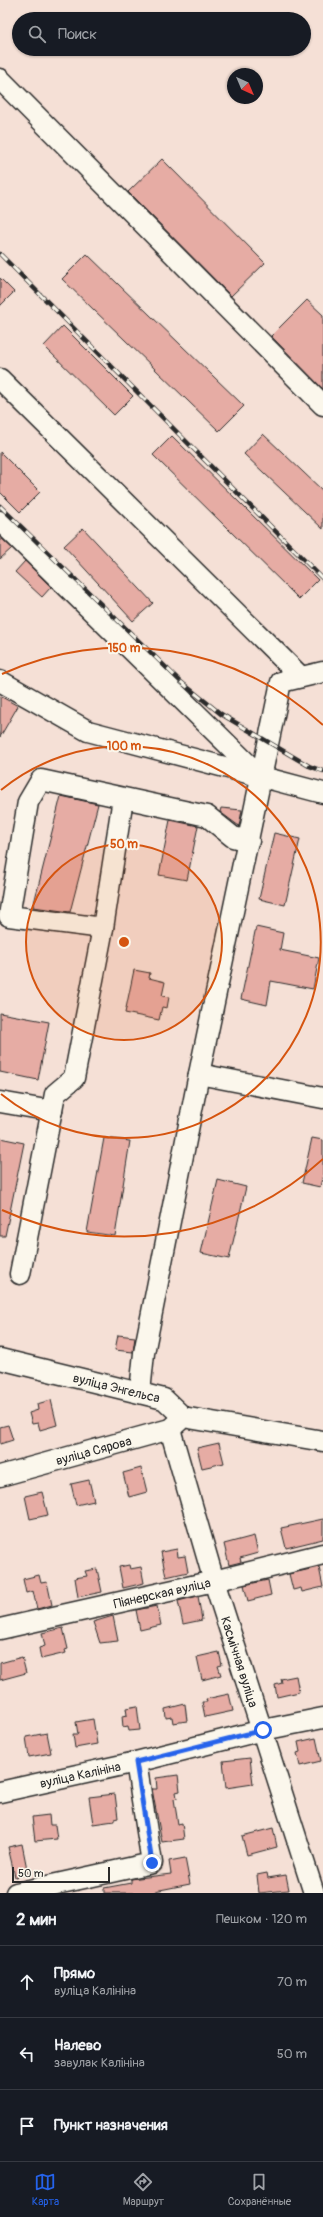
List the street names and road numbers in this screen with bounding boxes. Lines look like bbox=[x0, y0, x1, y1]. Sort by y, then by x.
street label: вуліца Энгельса bbox=[71, 1370, 161, 1407]
street label: вуліца Сярова bbox=[54, 1433, 133, 1469]
street label: Піянерская вуліца bbox=[112, 1575, 212, 1612]
street label: Касмічная вуліца bbox=[217, 1615, 261, 1709]
street label: вуліца Калініна bbox=[38, 1759, 122, 1792]

